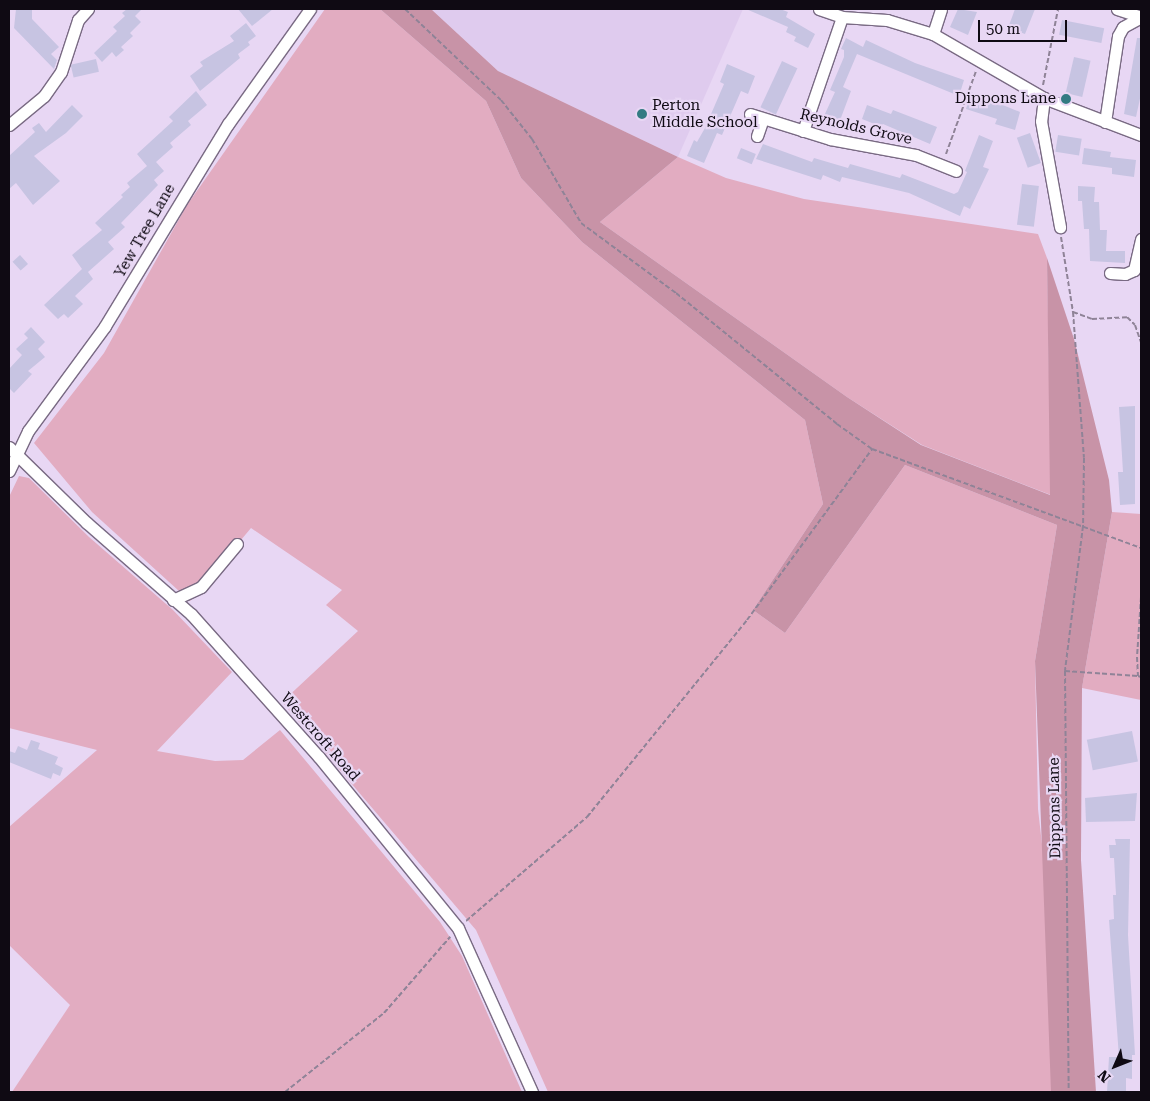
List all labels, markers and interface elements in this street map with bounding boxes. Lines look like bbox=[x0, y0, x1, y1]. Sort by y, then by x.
scale bar bbox=[980, 10, 1069, 42]
text: 50 m bbox=[986, 20, 1020, 38]
place label: Dippons Lane bbox=[955, 90, 1056, 108]
marker: Dippons Lane bbox=[1060, 93, 1072, 105]
place label: Perton Middle School bbox=[652, 96, 758, 131]
street label: Reynolds Grove bbox=[798, 105, 914, 149]
marker: Perton Middle School bbox=[636, 108, 648, 120]
street label: Yew Tree Lane bbox=[111, 181, 179, 281]
street label: Westcroft Road bbox=[277, 689, 363, 785]
street label: Dippons Lane bbox=[1045, 757, 1065, 859]
north arrow bbox=[1090, 1041, 1140, 1091]
text: N bbox=[1095, 1067, 1114, 1086]

